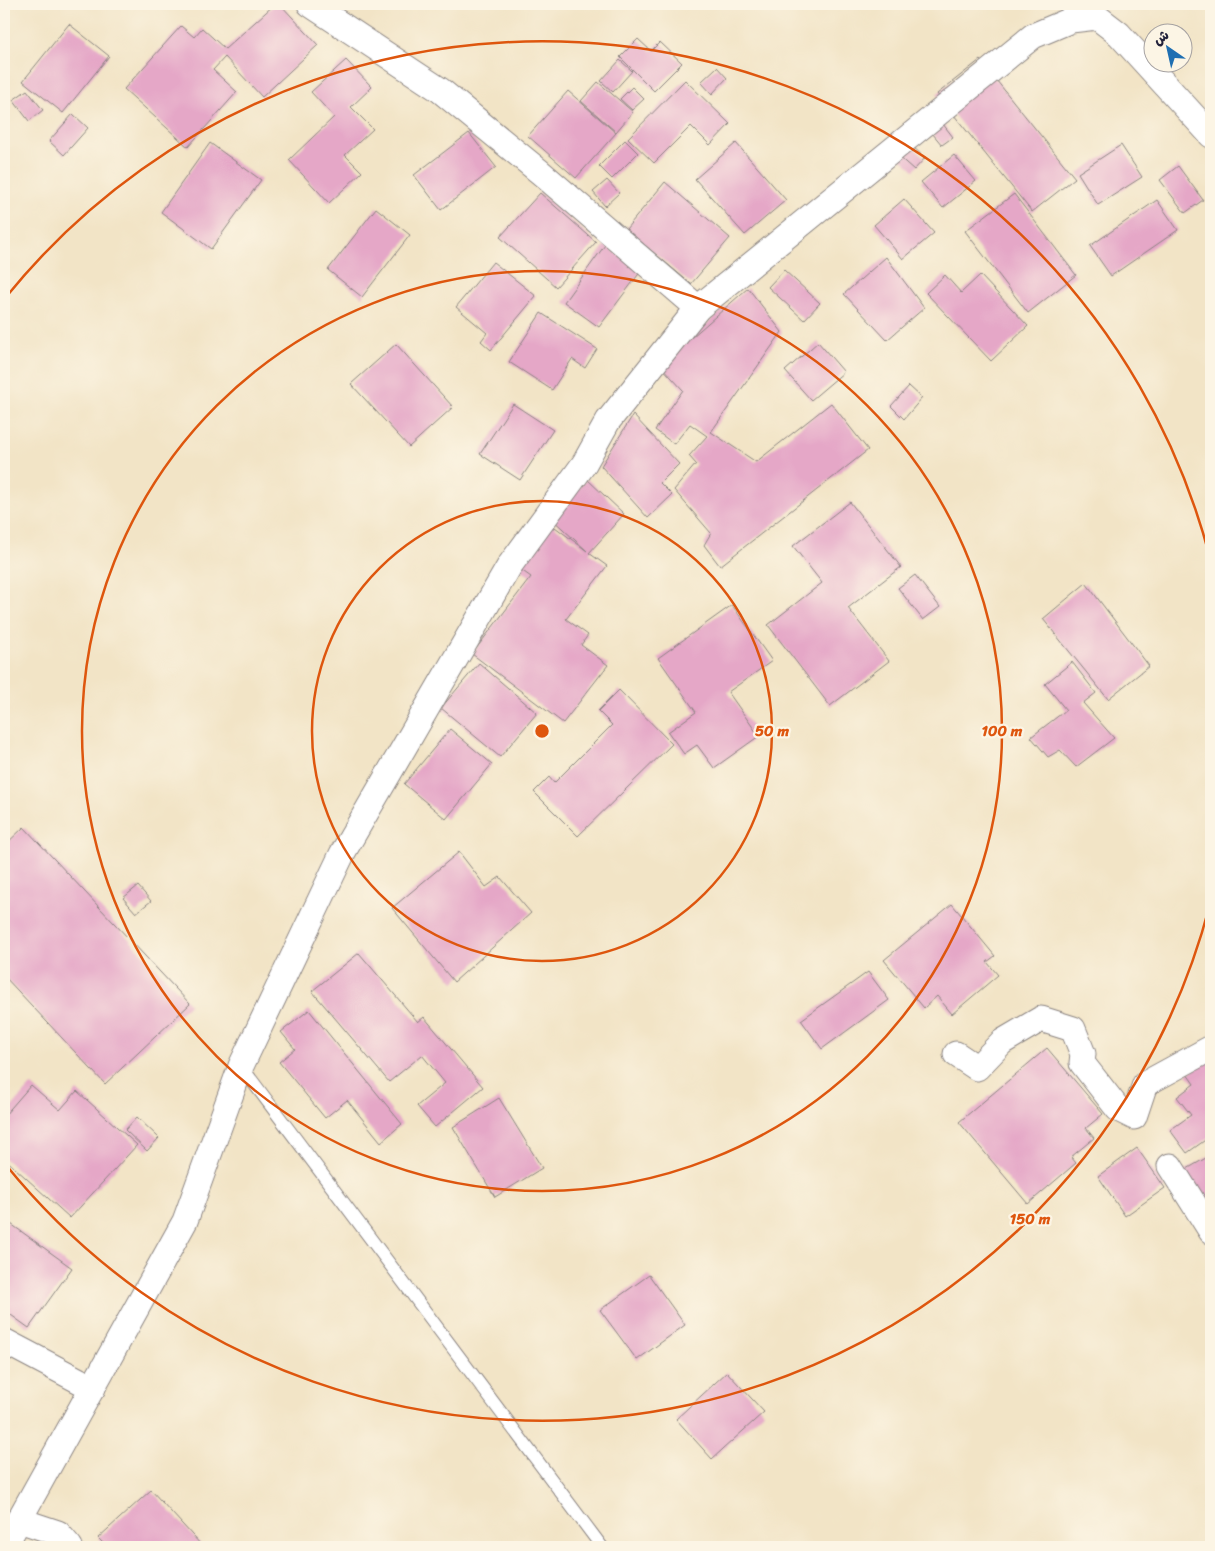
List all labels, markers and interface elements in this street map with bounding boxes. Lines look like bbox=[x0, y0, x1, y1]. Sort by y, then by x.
north arrow bbox=[1142, 22, 1192, 72]
text: ش bbox=[1148, 23, 1174, 52]
text: 50 m bbox=[755, 718, 790, 744]
text: 100 m bbox=[982, 718, 1023, 744]
centre of rings bbox=[533, 722, 551, 740]
text: 150 m bbox=[1010, 1206, 1051, 1232]

